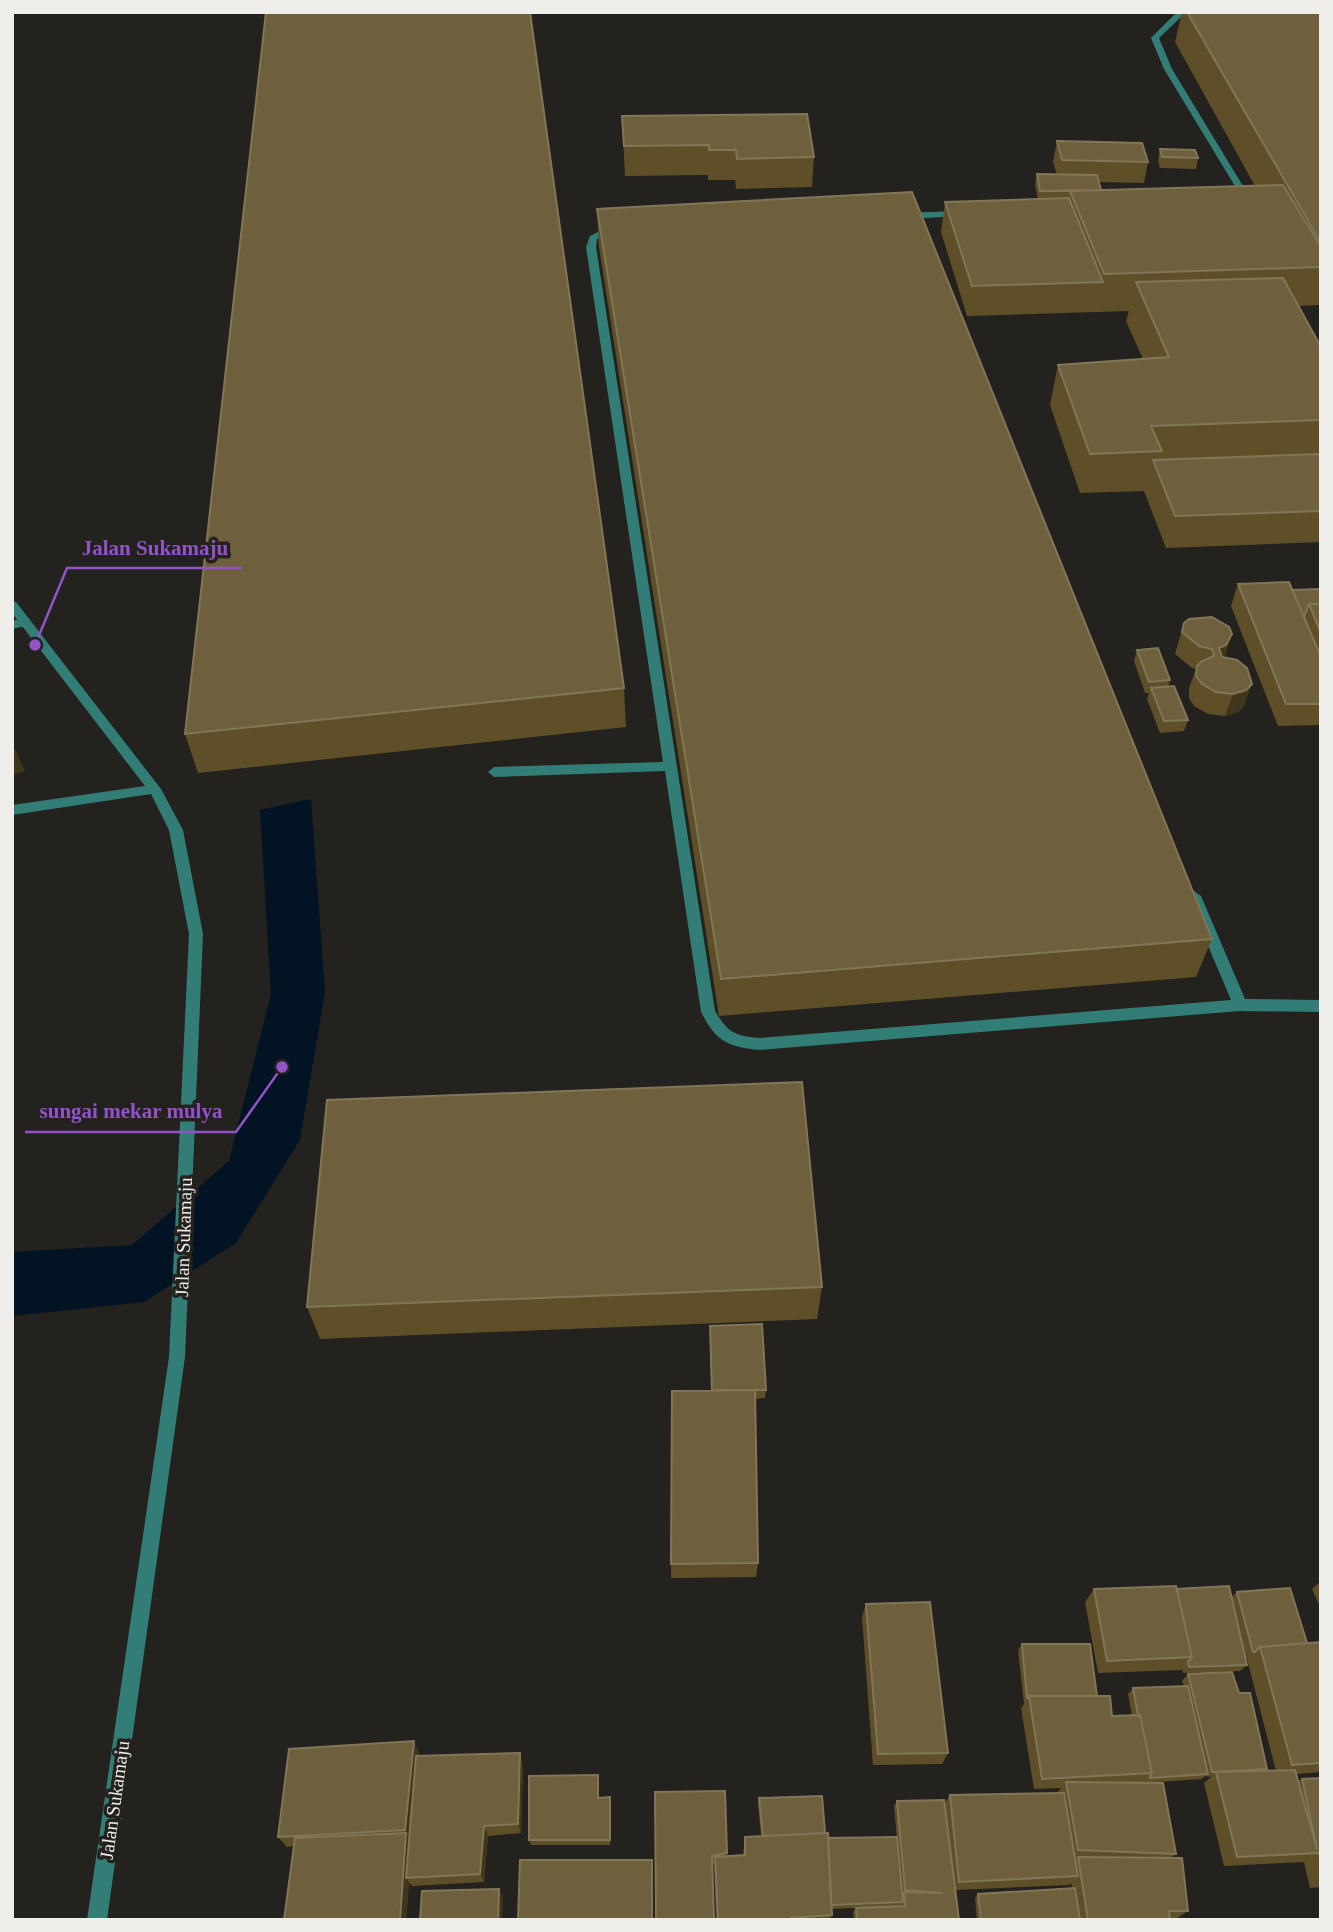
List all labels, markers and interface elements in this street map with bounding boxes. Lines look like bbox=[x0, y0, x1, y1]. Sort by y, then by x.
callout: Jalan Sukamaju bbox=[67, 526, 242, 568]
text: Jalan Sukamaju bbox=[82, 536, 229, 560]
callout: sungai mekar mulya bbox=[25, 1090, 236, 1132]
text: sungai mekar mulya bbox=[40, 1099, 223, 1123]
street label: Jalan Sukamaju bbox=[171, 1176, 196, 1297]
street label: Jalan Sukamaju bbox=[96, 1739, 133, 1861]

